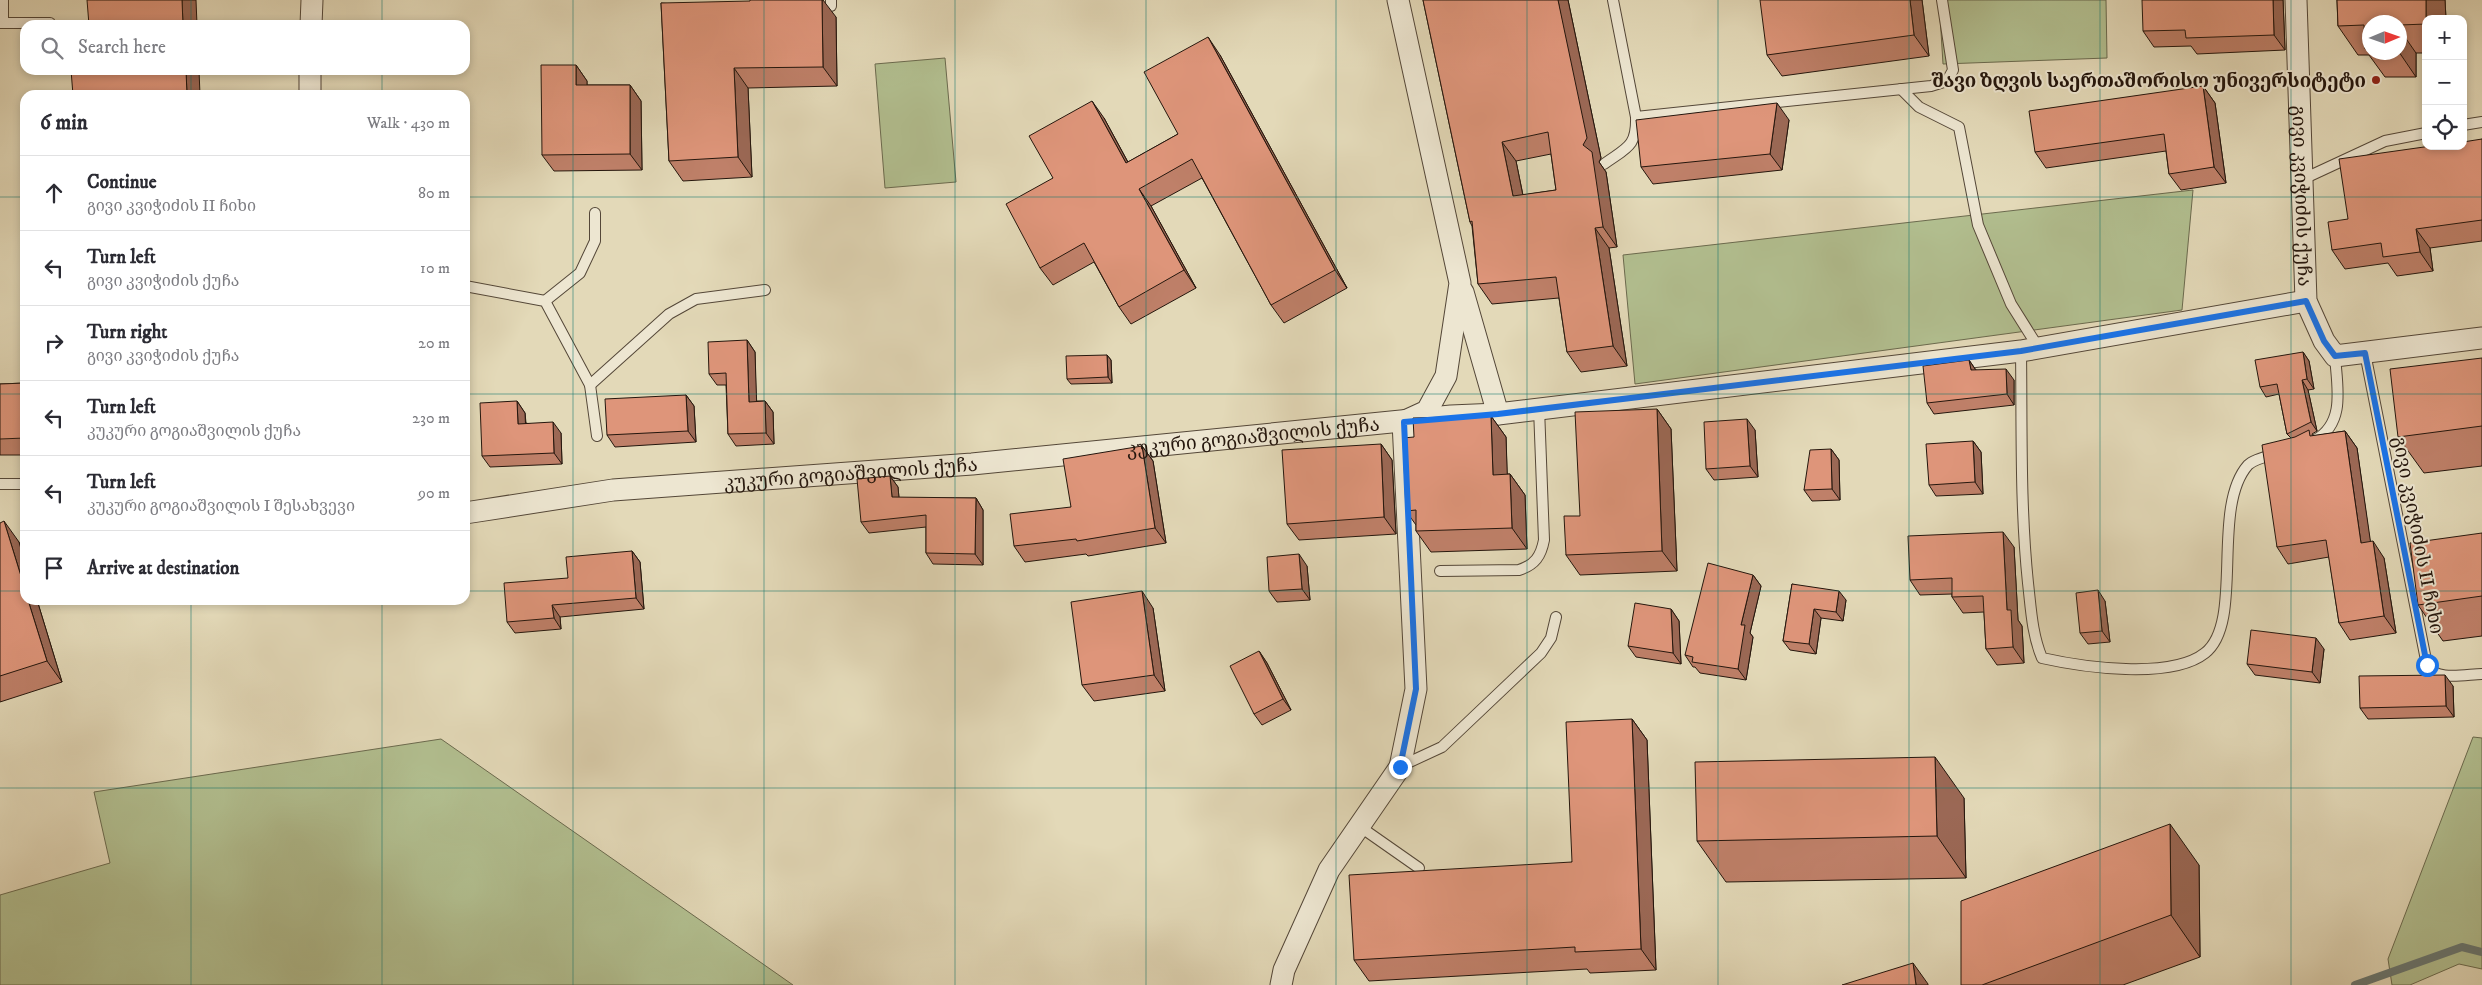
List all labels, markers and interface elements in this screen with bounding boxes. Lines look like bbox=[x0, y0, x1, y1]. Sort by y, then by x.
north arrow bbox=[2362, 15, 2407, 60]
map controls bbox=[2422, 15, 2467, 150]
button: + bbox=[2422, 15, 2467, 60]
search box bbox=[20, 20, 470, 75]
icon: search bbox=[38, 34, 66, 62]
text: Search here bbox=[78, 36, 166, 59]
button: − bbox=[2422, 60, 2467, 105]
place label: შავი ზღვის საერთაშორისო უნივერსიტეტი bbox=[1931, 70, 2366, 93]
marker: შავი ზღვის საერთაშორისო უნივერსიტეტი bbox=[2370, 74, 2382, 86]
street label: გივი კვიჭიძის ქუჩა bbox=[2287, 105, 2316, 287]
button: locate bbox=[2422, 105, 2467, 150]
text: 6 min bbox=[40, 110, 88, 136]
text: Walk · 430 m bbox=[367, 113, 450, 133]
text: Continue bbox=[87, 171, 157, 194]
icon: ahead bbox=[40, 179, 68, 207]
text: 80 m bbox=[418, 183, 450, 203]
text: გივი კვიჭიძის II ჩიხი bbox=[87, 196, 256, 216]
text: Turn left bbox=[87, 246, 156, 269]
icon: left bbox=[40, 254, 68, 282]
text: 10 m bbox=[420, 258, 450, 278]
text: გივი კვიჭიძის ქუჩა bbox=[87, 271, 239, 291]
text: Turn right bbox=[87, 321, 167, 344]
icon: right bbox=[40, 329, 68, 357]
text: 20 m bbox=[418, 333, 450, 353]
text: გივი კვიჭიძის ქუჩა bbox=[87, 346, 239, 366]
text: Turn left bbox=[87, 396, 156, 419]
icon: left bbox=[40, 404, 68, 432]
text: 230 m bbox=[412, 408, 450, 428]
street label: კუკური გოგიაშვილის ქუჩა bbox=[1125, 413, 1381, 461]
text: კუკური გოგიაშვილის ქუჩა bbox=[87, 421, 301, 441]
street label: გივი კვიჭიძის II ჩიხი bbox=[2387, 435, 2448, 636]
street label: კუკური გოგიაშვილის ქუჩა bbox=[723, 454, 979, 495]
text: Turn left bbox=[87, 471, 156, 494]
icon: left bbox=[40, 479, 68, 507]
text: 90 m bbox=[418, 483, 450, 503]
text: კუკური გოგიაშვილის I შესახვევი bbox=[87, 496, 355, 516]
icon: arrive bbox=[40, 554, 68, 582]
text: Arrive at destination bbox=[87, 557, 239, 580]
route start bbox=[2416, 654, 2439, 677]
route end bbox=[1389, 756, 1412, 779]

